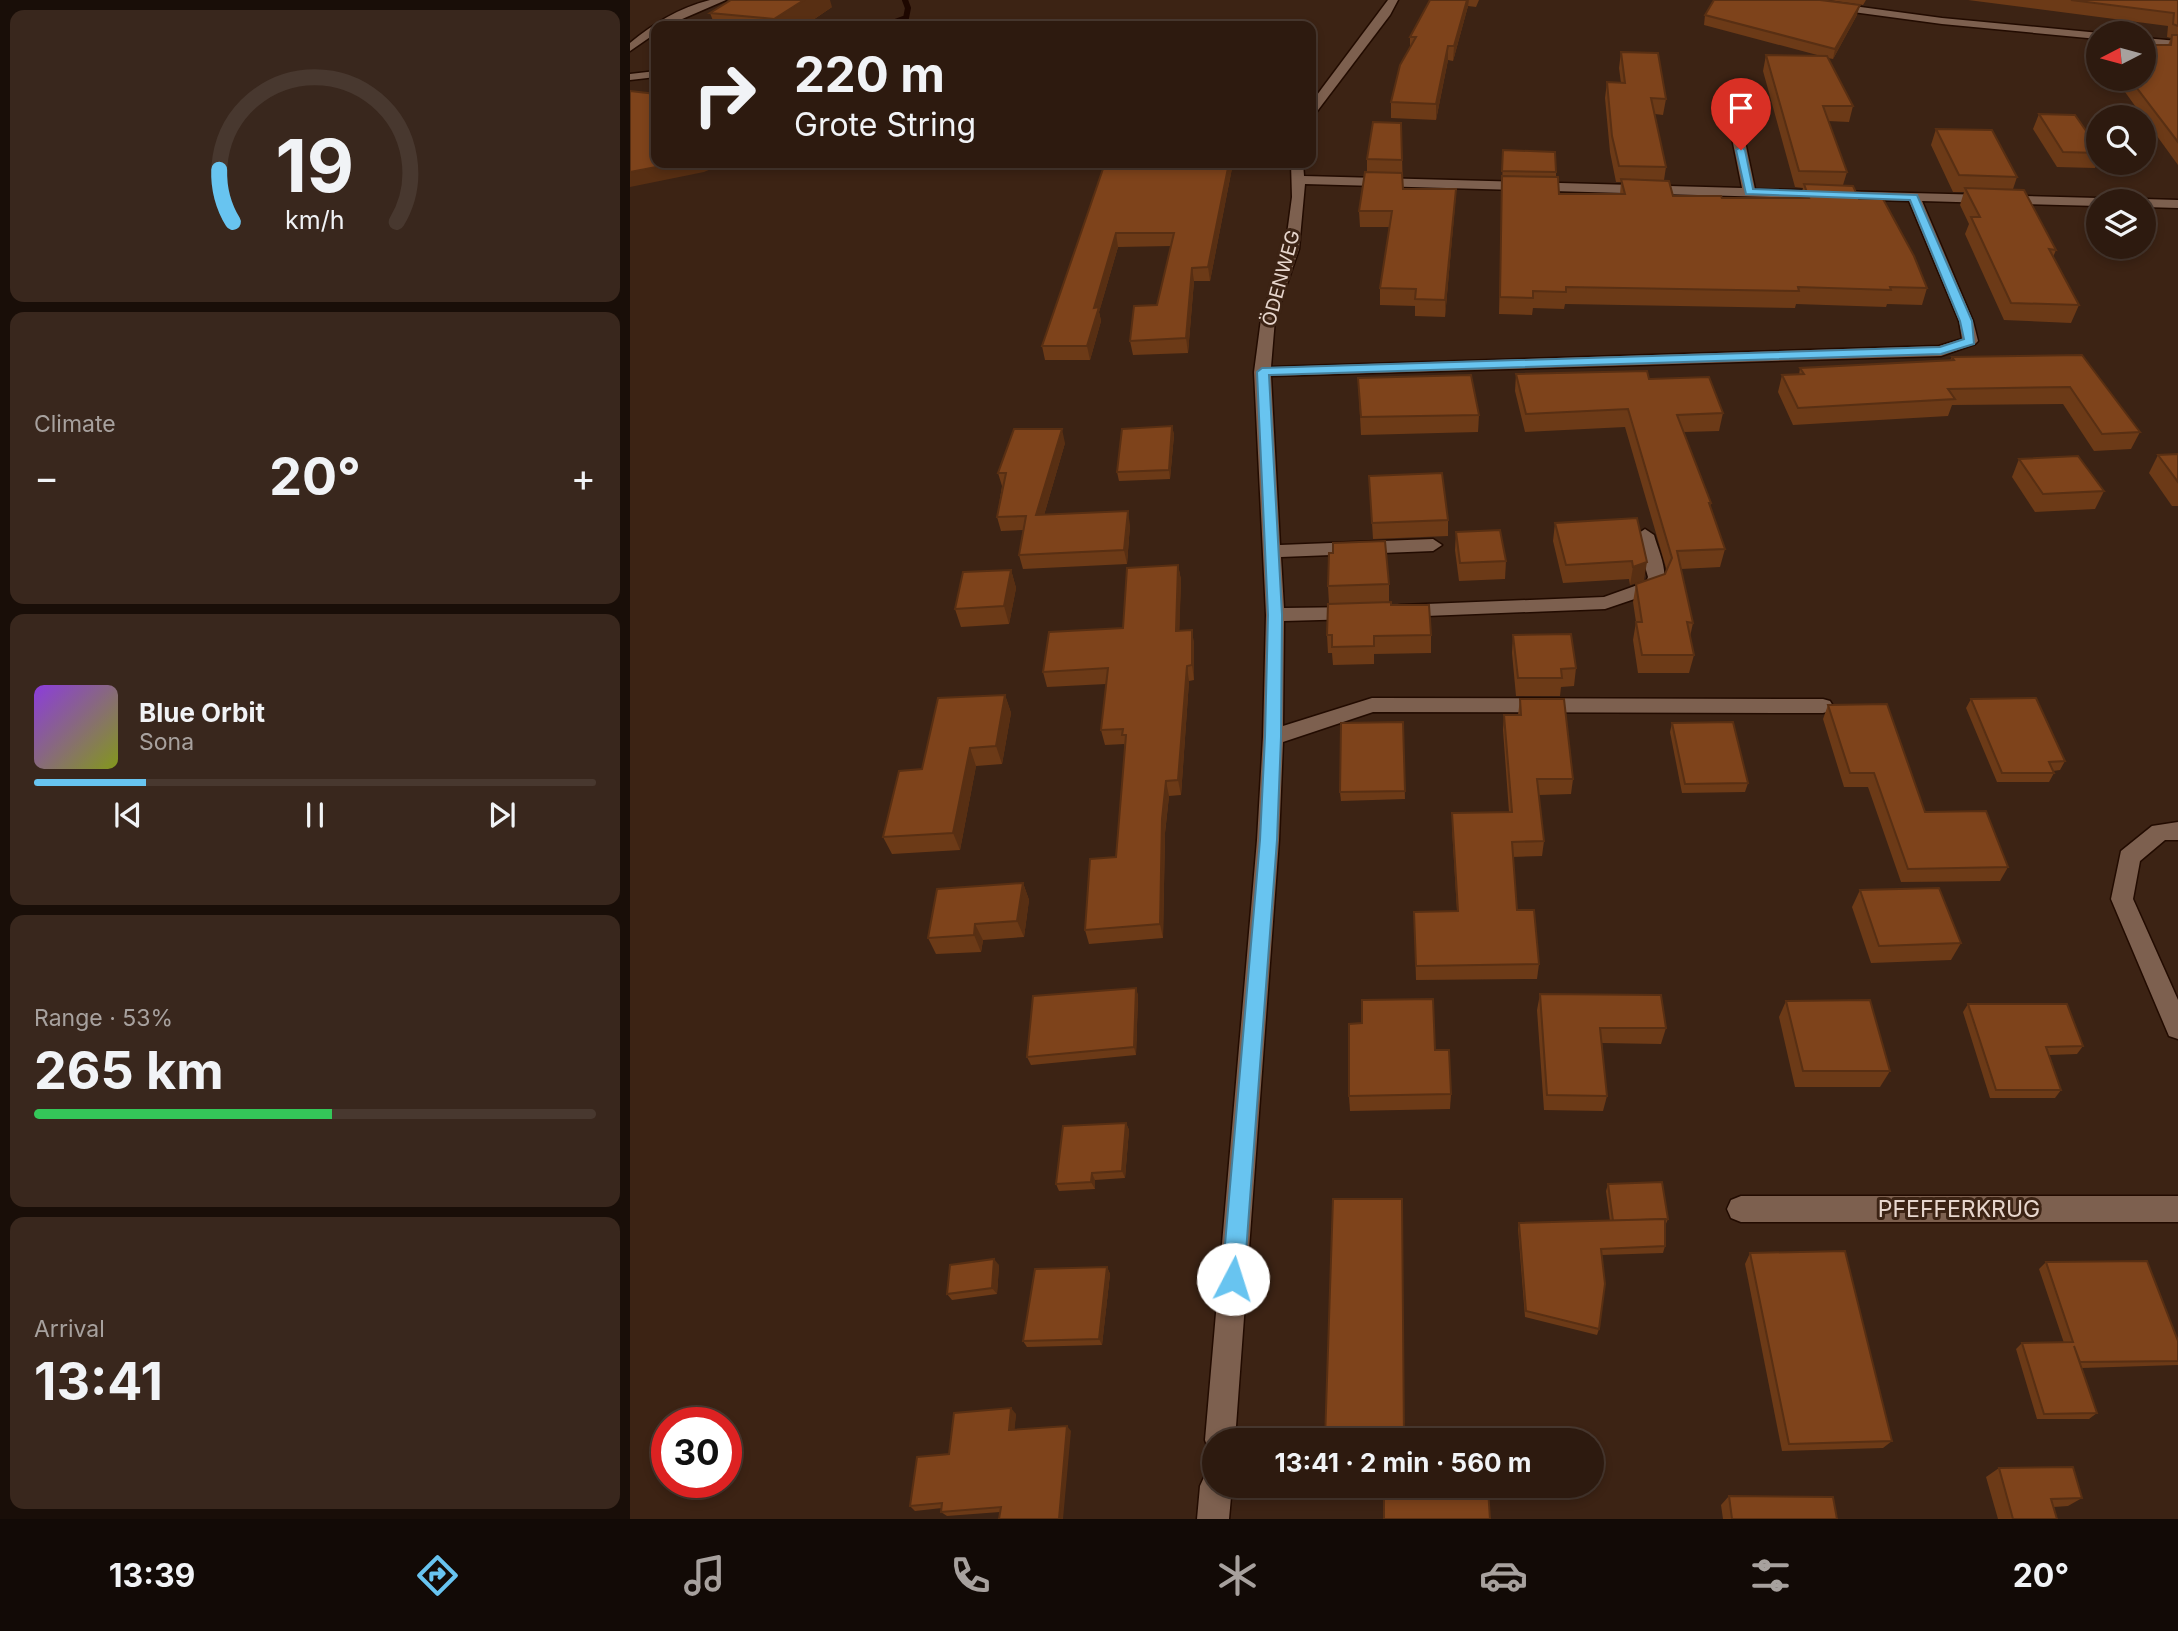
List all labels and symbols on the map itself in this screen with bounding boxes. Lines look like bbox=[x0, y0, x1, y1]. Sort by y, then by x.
north arrow bbox=[2086, 21, 2156, 91]
pin bbox=[1711, 78, 1771, 150]
street label: ÖDENWEG bbox=[1257, 228, 1305, 328]
street label: PFEFFERKRUG bbox=[1878, 1195, 2040, 1223]
position arrow bbox=[1196, 1242, 1270, 1316]
speed limit sign: 30 bbox=[651, 1407, 742, 1498]

